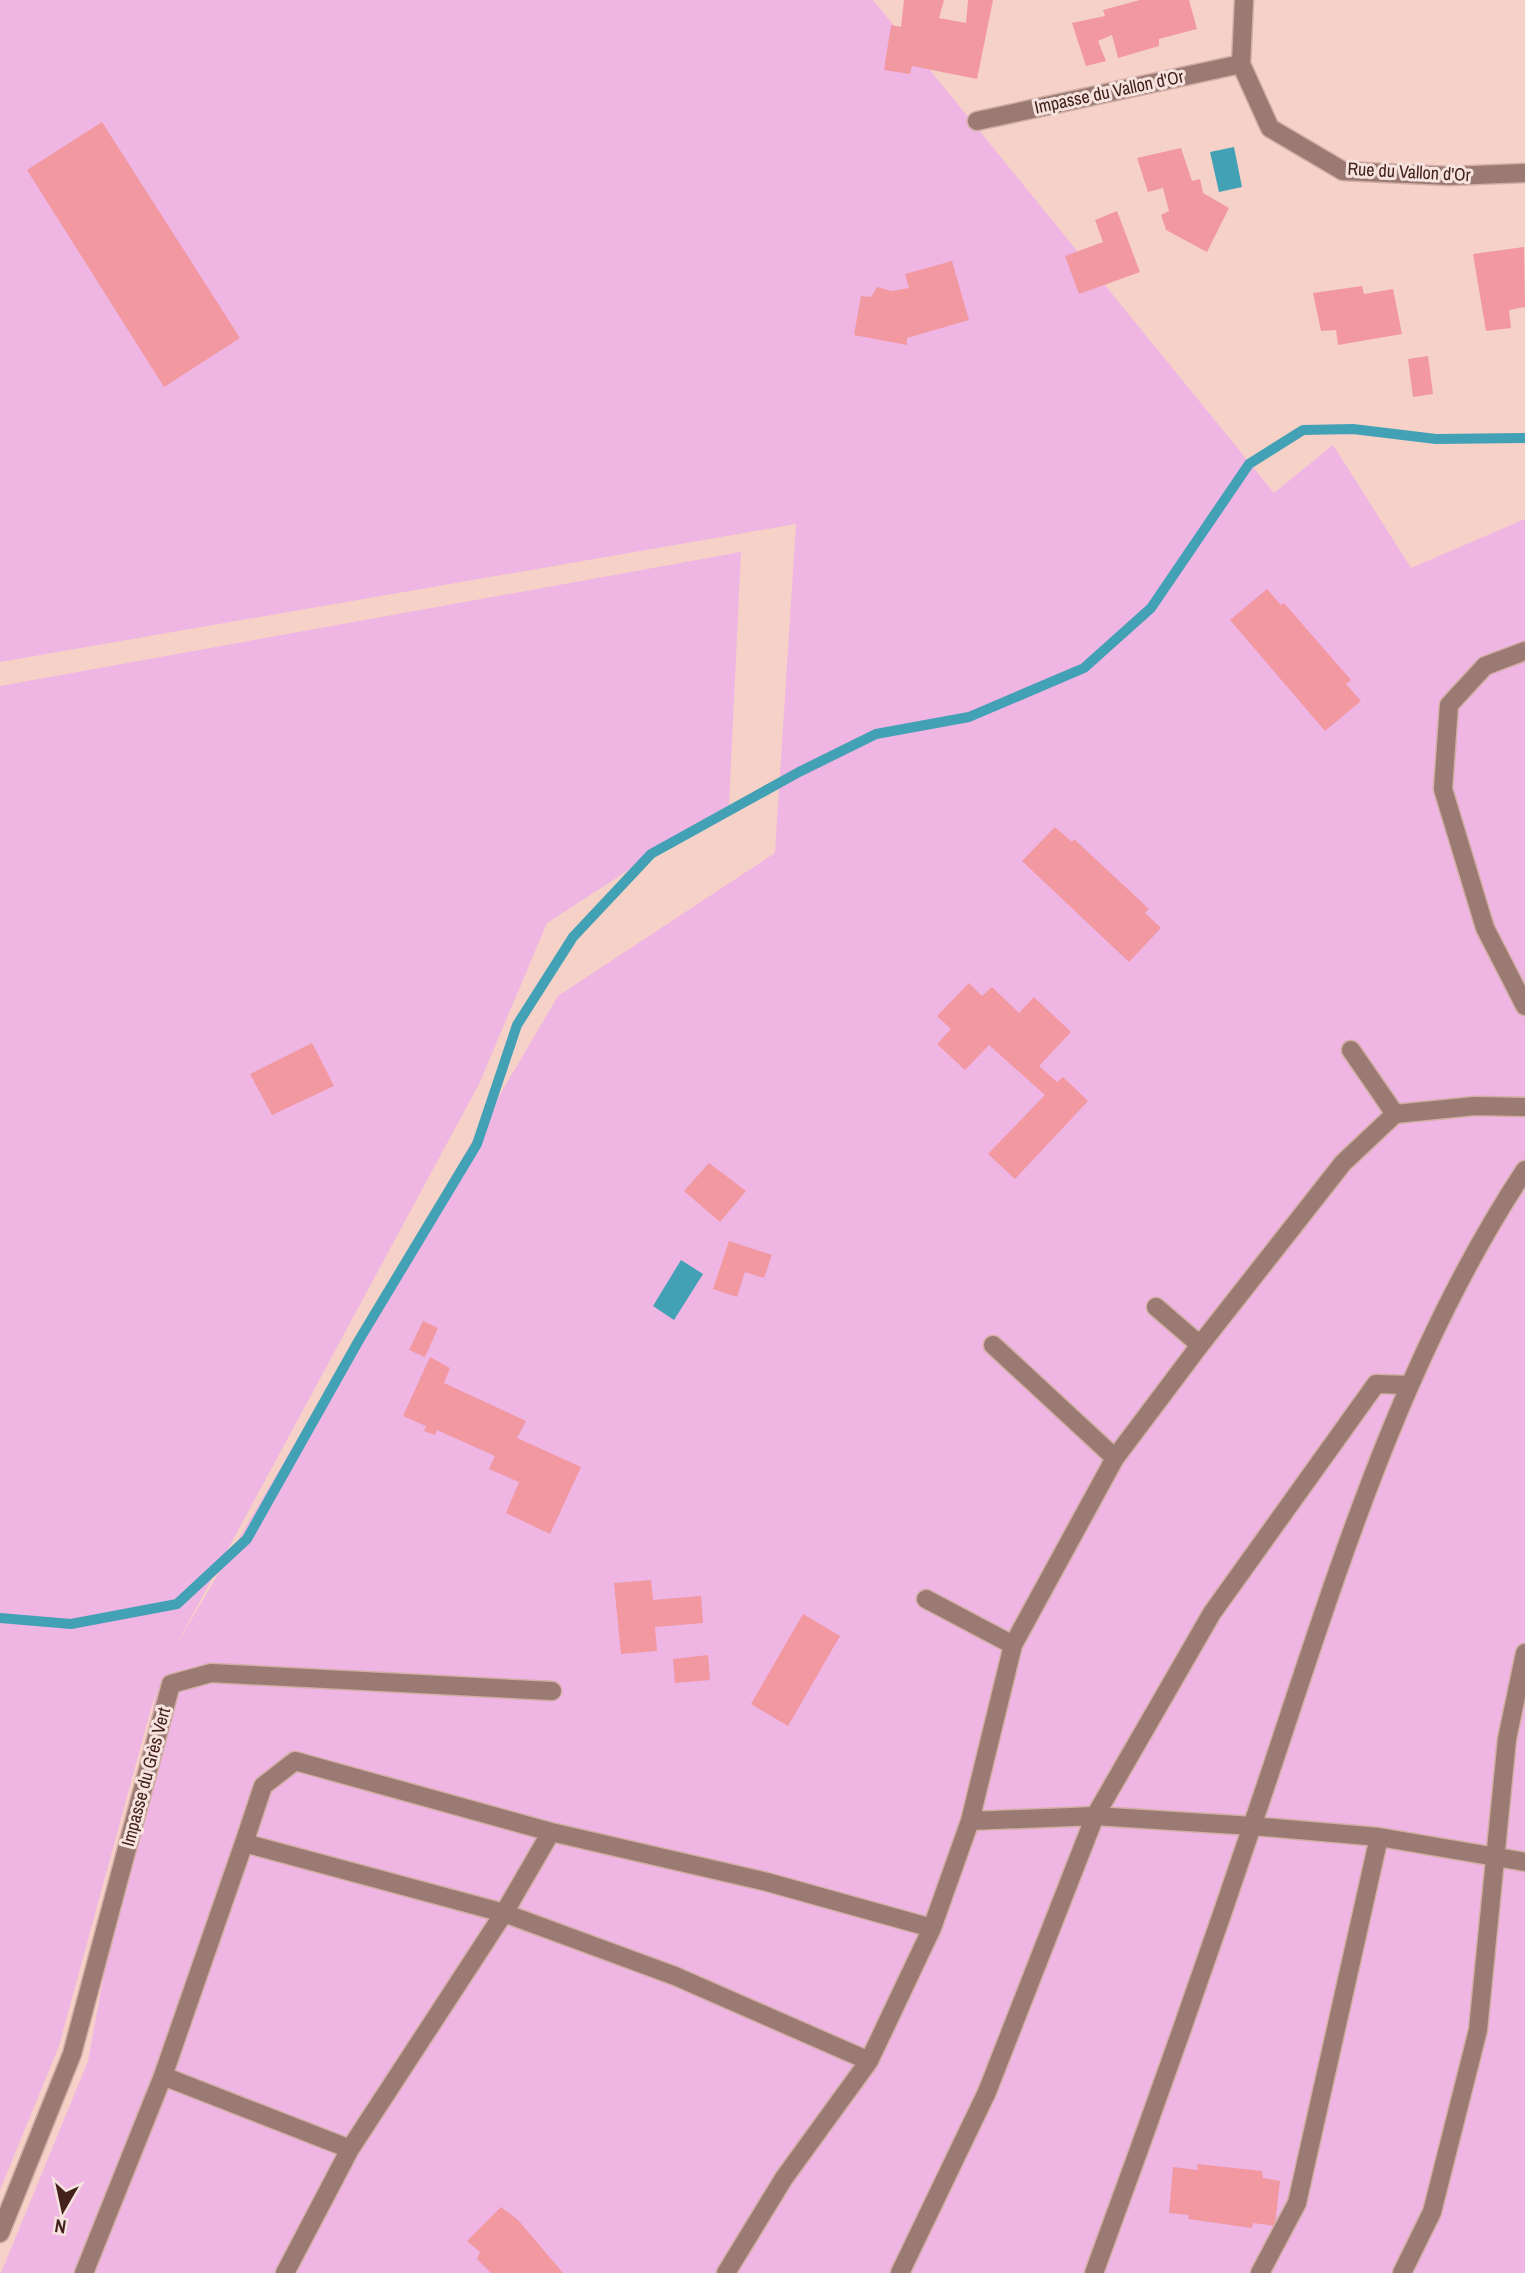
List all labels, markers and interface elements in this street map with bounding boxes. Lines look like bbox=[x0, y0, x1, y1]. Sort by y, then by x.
street label: Impasse du Vallon d'Or bbox=[1032, 63, 1186, 120]
street label: Rue du Vallon d'Or bbox=[1347, 156, 1471, 187]
street label: Impasse du Grès Vert bbox=[115, 1705, 176, 1849]
north arrow bbox=[28, 2175, 98, 2245]
text: N bbox=[53, 2213, 68, 2241]

